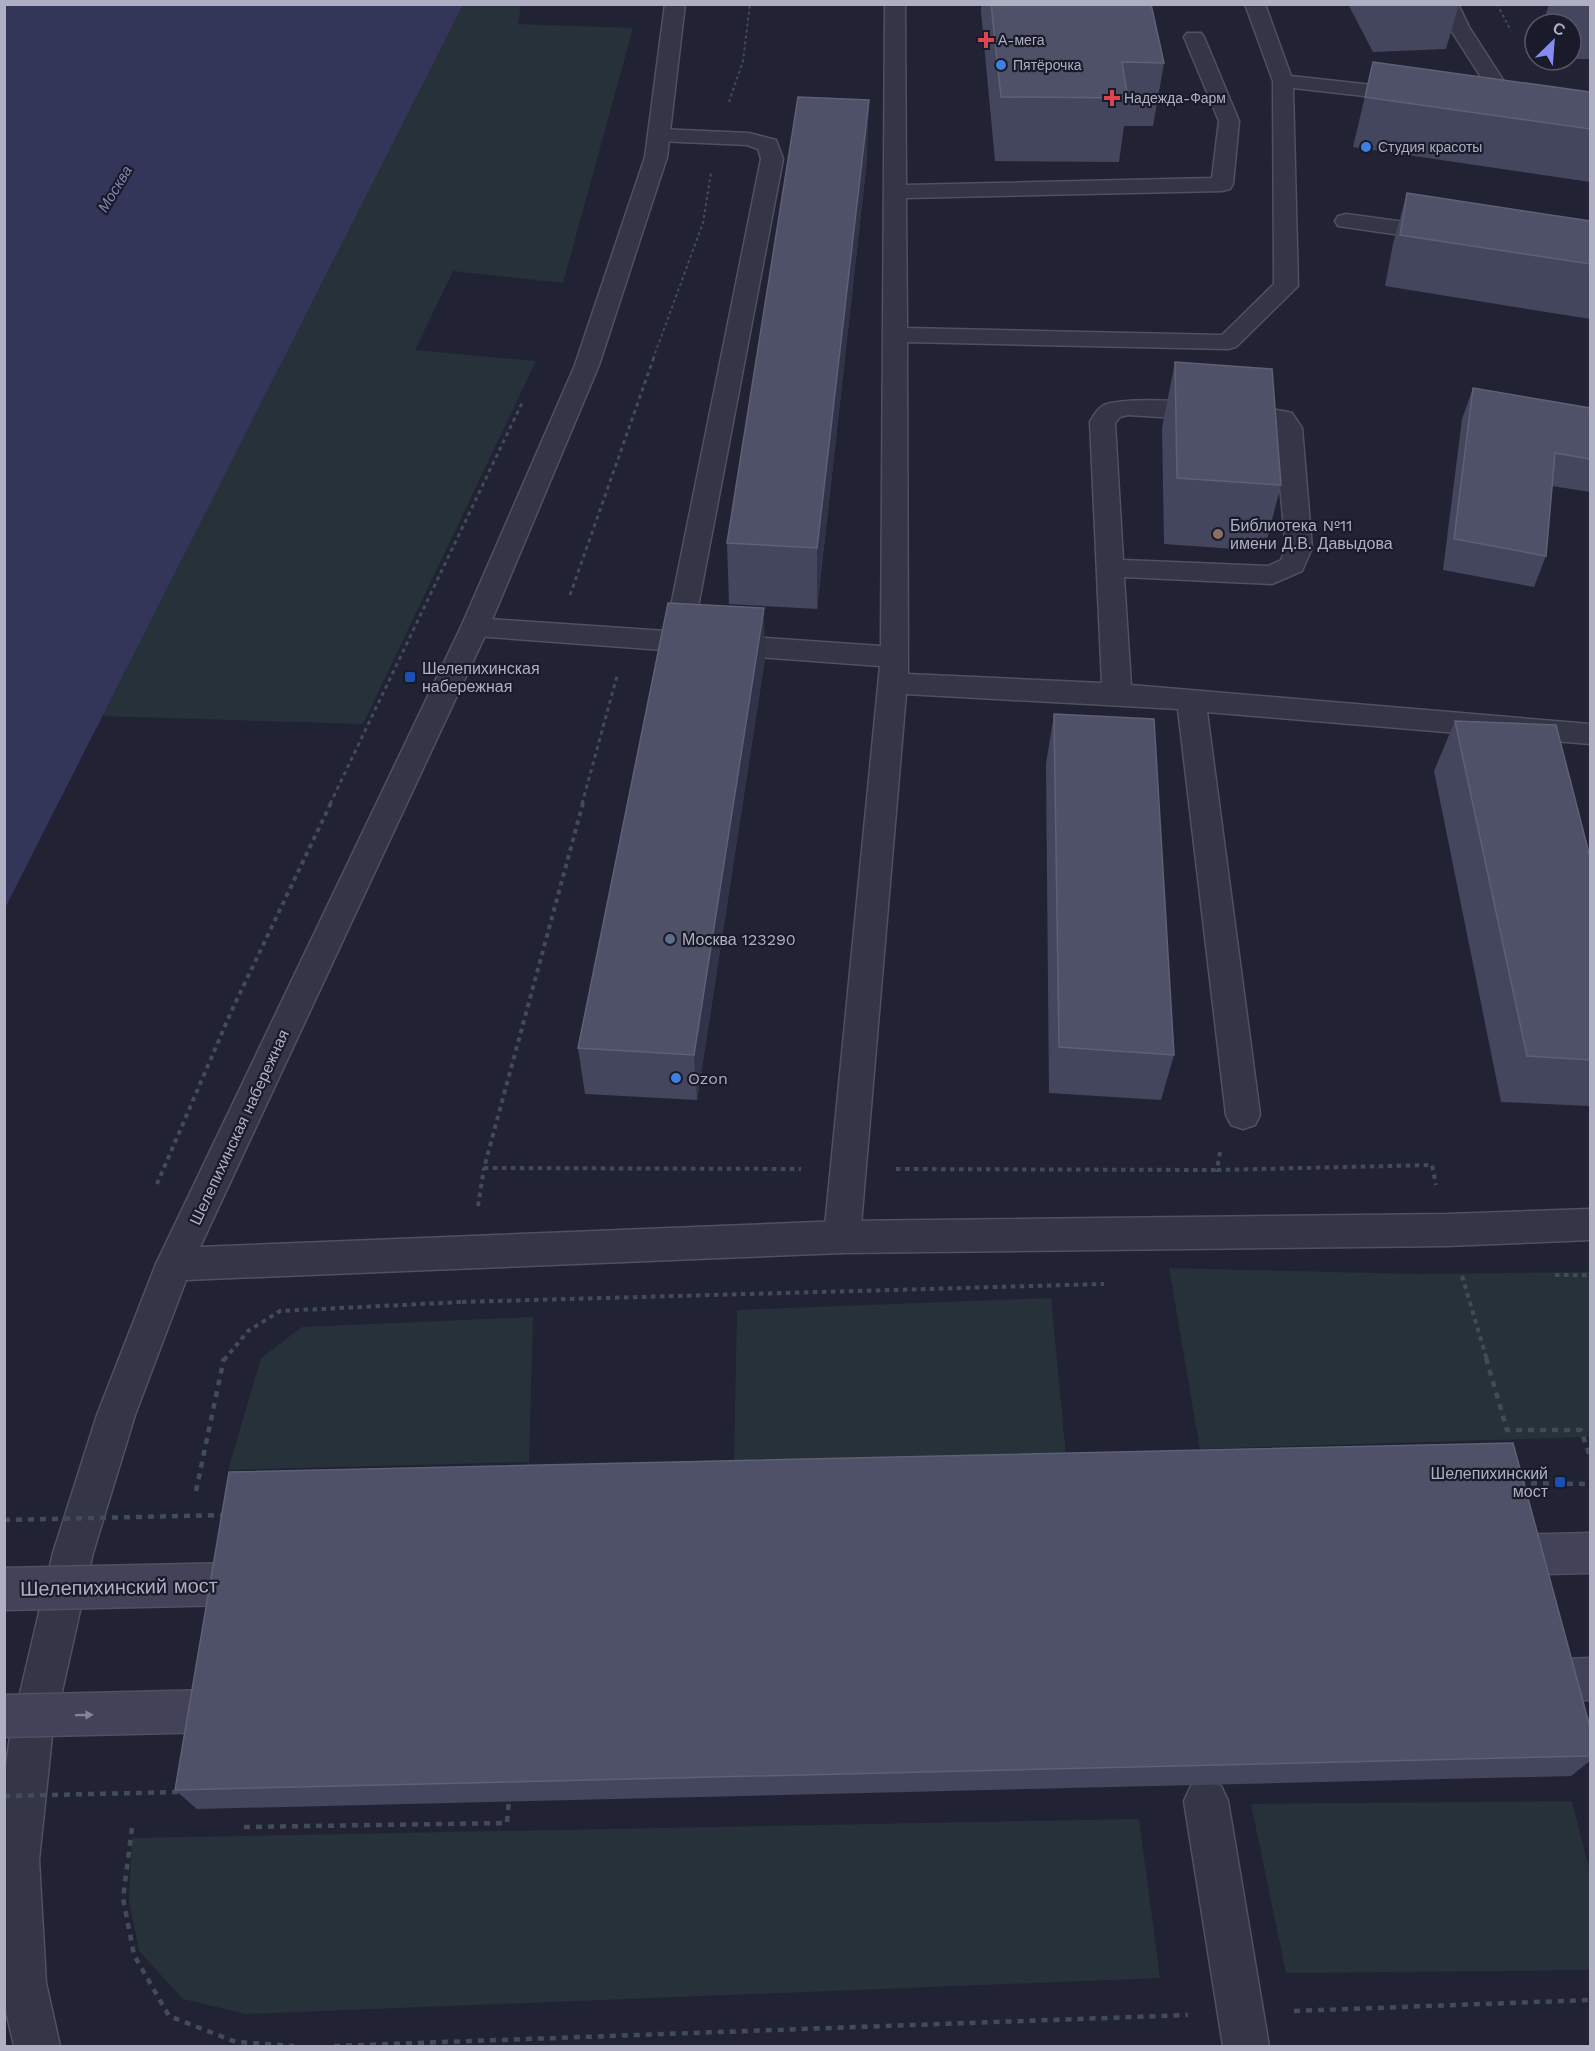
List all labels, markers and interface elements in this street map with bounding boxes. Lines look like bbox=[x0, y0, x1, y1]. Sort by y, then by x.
north arrow bbox=[1523, 12, 1583, 72]
text: С bbox=[1550, 18, 1569, 40]
place label: А-мега bbox=[998, 32, 1045, 48]
marker: А-мега bbox=[979, 33, 993, 47]
place label: Пятёрочка bbox=[1013, 57, 1082, 73]
marker: Пятёрочка bbox=[994, 58, 1008, 72]
place label: Надежда-Фарм bbox=[1124, 90, 1226, 106]
marker: Надежда-Фарм bbox=[1105, 91, 1119, 105]
place label: Студия красоты bbox=[1378, 139, 1482, 155]
marker: Студия красоты bbox=[1359, 140, 1373, 154]
water label: Москва bbox=[94, 162, 136, 216]
place label: Библиотека №11 имени Д.В. Давыдова bbox=[1230, 516, 1393, 553]
marker: Библиотека №11 имени Д.В. Давыдова bbox=[1211, 527, 1225, 541]
place label: Шелепихинская набережная bbox=[422, 659, 540, 696]
marker: Шелепихинская набережная bbox=[403, 670, 417, 684]
place label: Москва 123290 bbox=[682, 930, 796, 949]
marker: Москва 123290 bbox=[663, 932, 677, 946]
street label: Шелепихинская набережная bbox=[186, 1027, 293, 1228]
place label: Ozon bbox=[688, 1069, 728, 1088]
marker: Ozon bbox=[669, 1071, 683, 1085]
place label: Шелепихинский мост bbox=[1430, 1464, 1549, 1501]
marker: Шелепихинский мост bbox=[1553, 1475, 1567, 1489]
street label: Шелепихинский мост bbox=[20, 1573, 218, 1601]
one-way arrow bbox=[74, 1710, 93, 1719]

